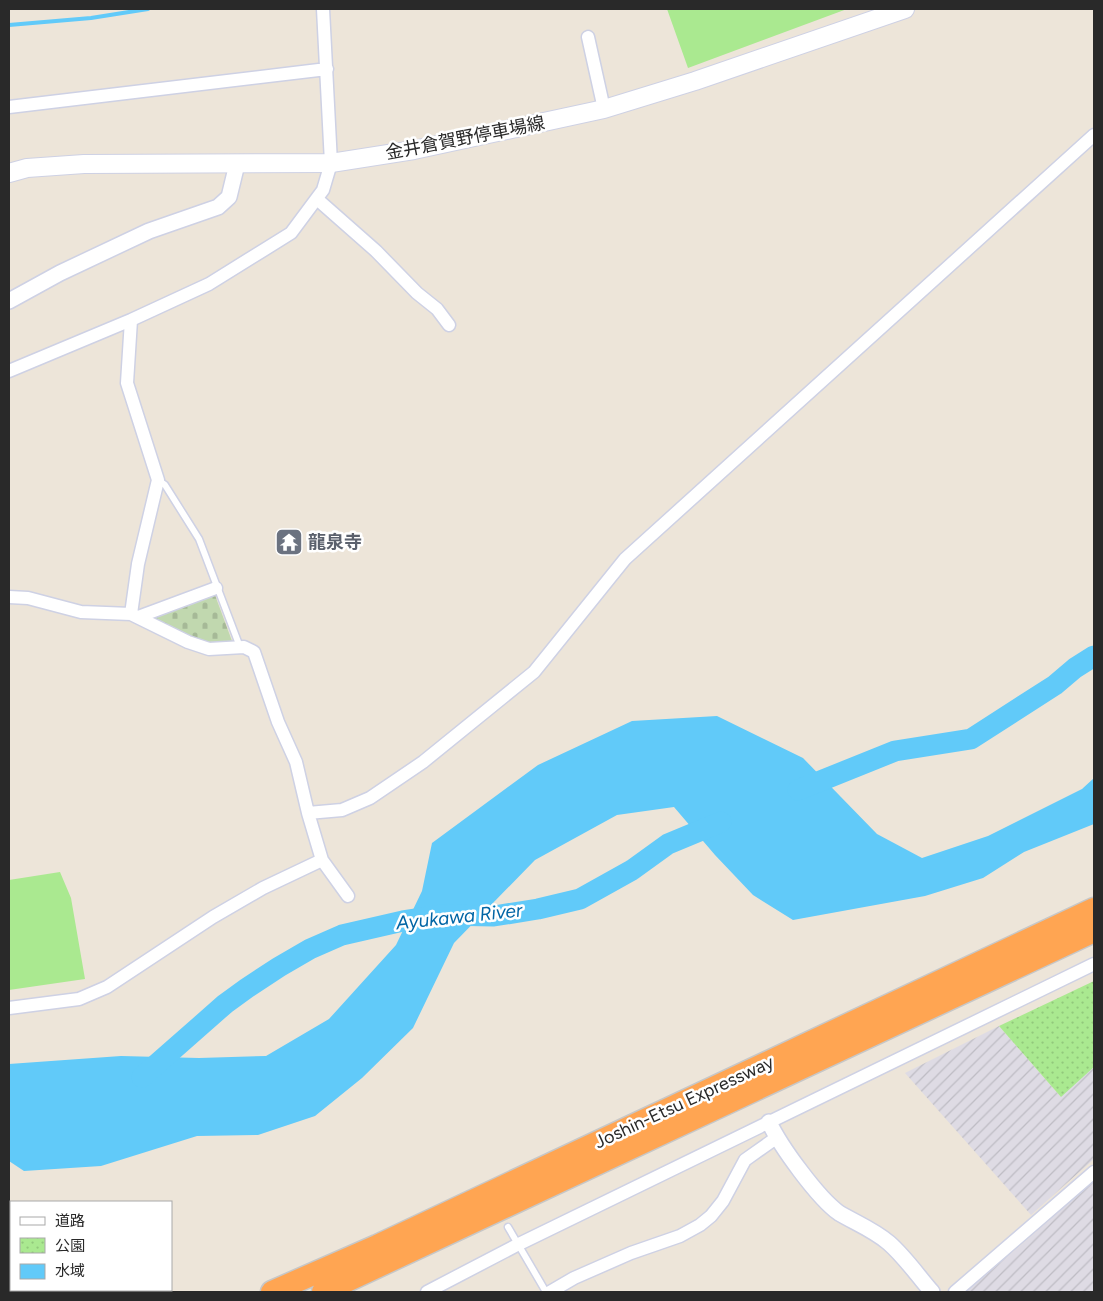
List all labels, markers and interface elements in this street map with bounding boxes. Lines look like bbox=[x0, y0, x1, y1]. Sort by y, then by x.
street label: 金井倉賀野停車場線 bbox=[383, 112, 547, 164]
temple icon: 龍泉寺 bbox=[274, 527, 304, 557]
place label: 龍泉寺 bbox=[308, 531, 362, 553]
water label: Ayukawa River bbox=[394, 898, 524, 935]
street label: Joshin-Etsu Expressway bbox=[591, 1051, 778, 1153]
legend bbox=[10, 1201, 172, 1291]
text: 道路 bbox=[55, 1212, 85, 1230]
text: 公園 bbox=[55, 1237, 85, 1255]
text: 水域 bbox=[55, 1262, 85, 1280]

